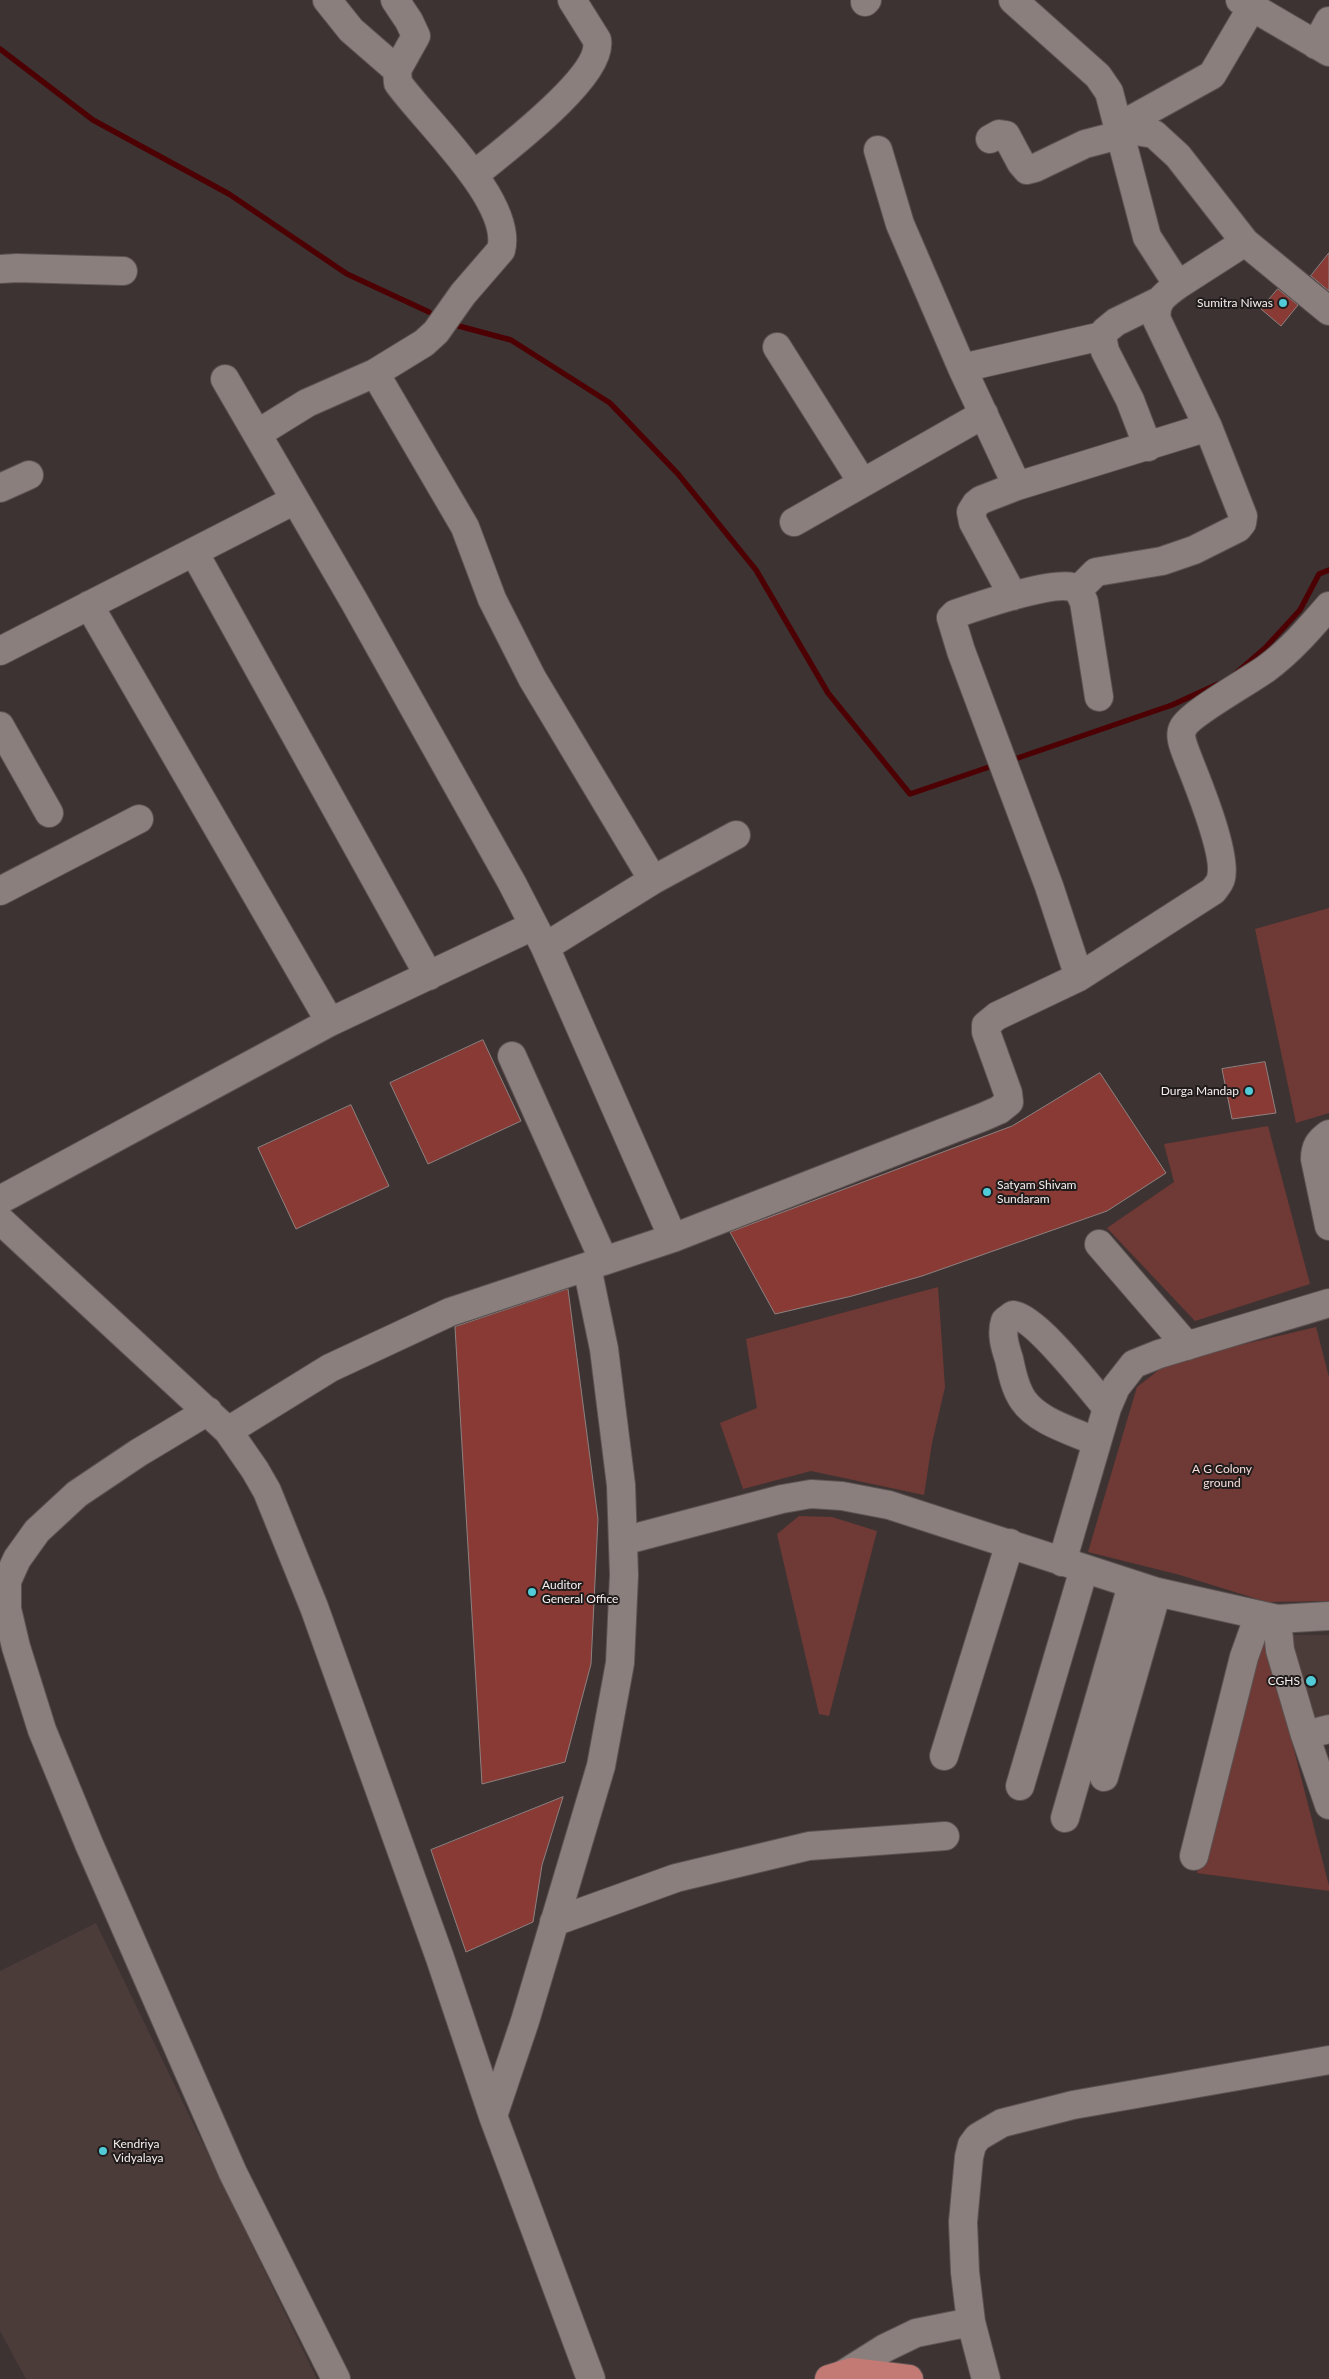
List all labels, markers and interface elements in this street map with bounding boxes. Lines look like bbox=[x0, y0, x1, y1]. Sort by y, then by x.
place label: Sumitra Niwas bbox=[1197, 296, 1273, 310]
marker: Sumitra Niwas bbox=[1277, 297, 1289, 309]
place label: Durga Mandap bbox=[1161, 1084, 1239, 1098]
marker: Durga Mandap bbox=[1243, 1085, 1255, 1097]
place label: Satyam Shivam Sundaram bbox=[997, 1178, 1076, 1206]
marker: Satyam Shivam Sundaram bbox=[981, 1186, 993, 1198]
park label: A G Colony ground bbox=[1192, 1462, 1252, 1490]
place label: Auditor General Office bbox=[542, 1578, 618, 1606]
marker: Auditor General Office bbox=[526, 1586, 538, 1598]
place label: CGHS bbox=[1268, 1674, 1300, 1688]
marker: CGHS bbox=[1304, 1674, 1318, 1688]
place label: Kendriya Vidyalaya bbox=[113, 2137, 163, 2165]
marker: Kendriya Vidyalaya bbox=[97, 2145, 109, 2157]

